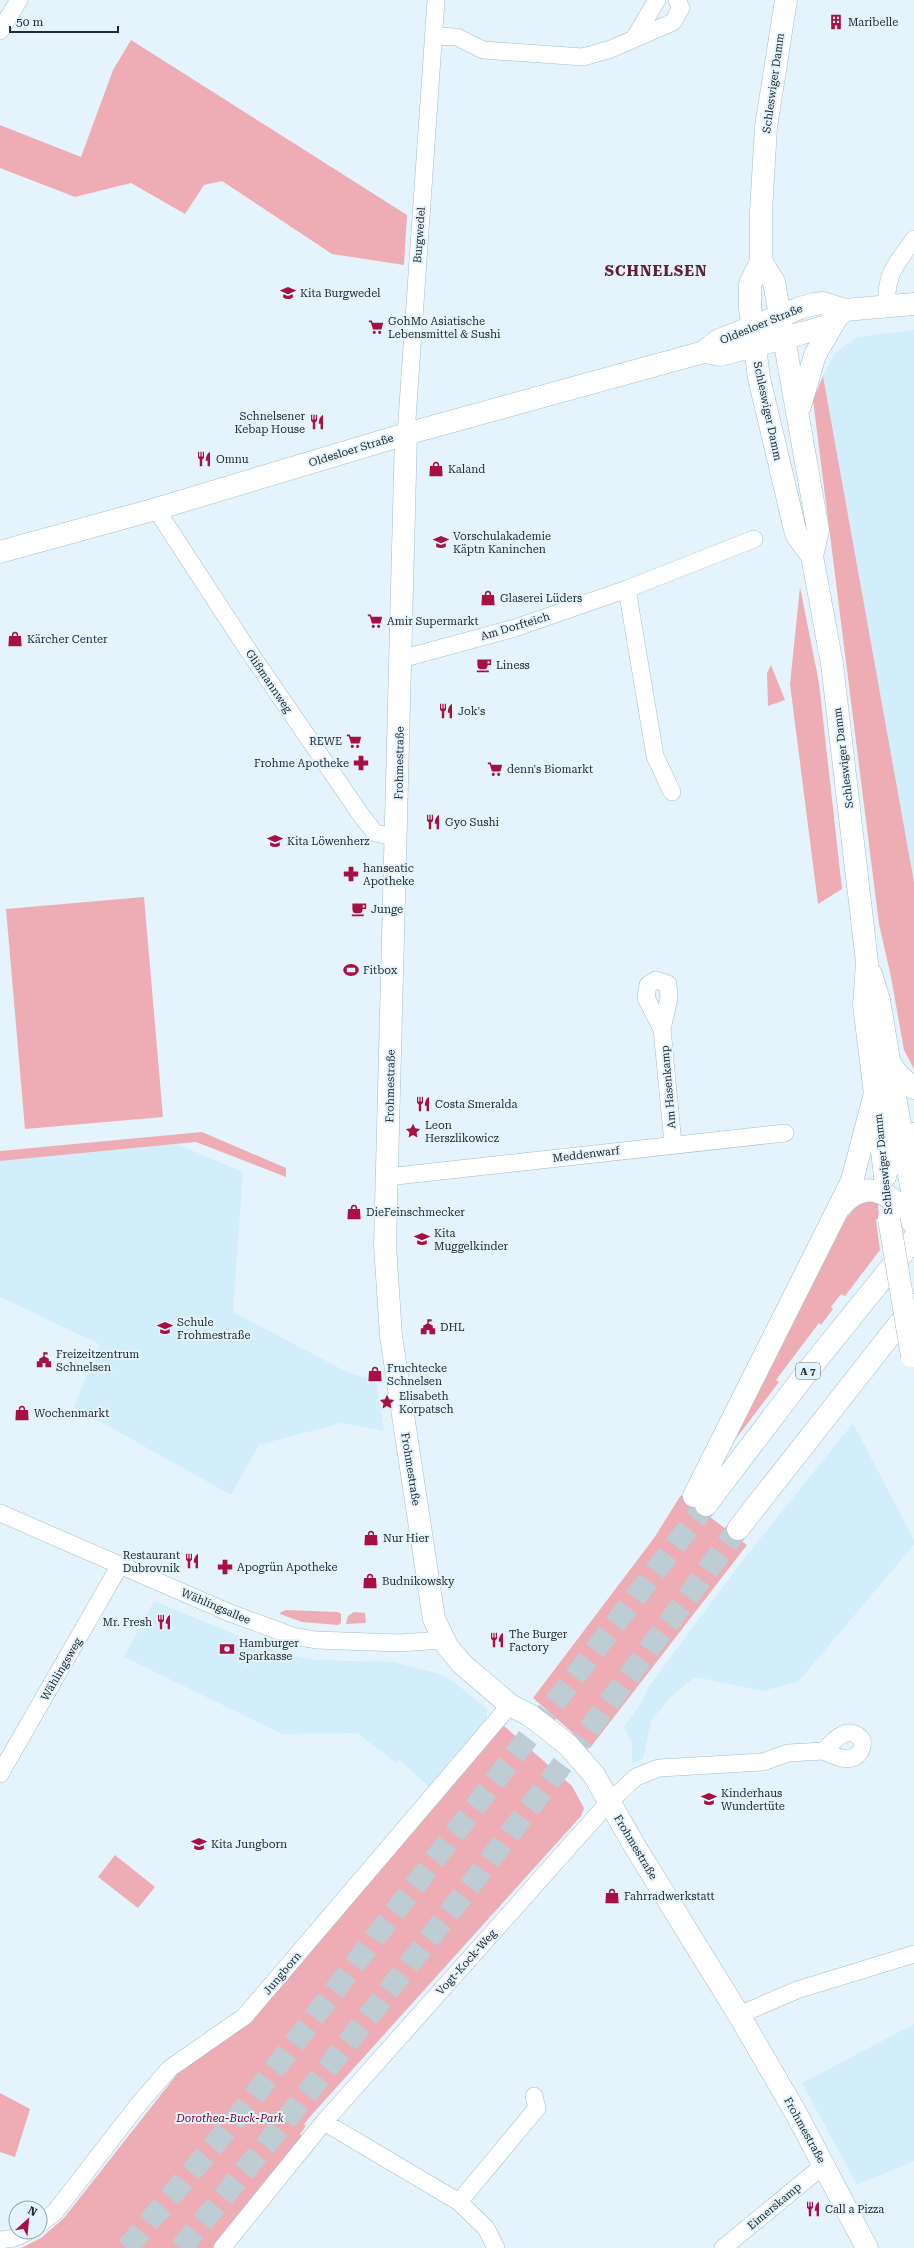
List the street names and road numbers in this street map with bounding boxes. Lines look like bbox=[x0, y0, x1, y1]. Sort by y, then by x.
street label: Schleswiger Damm bbox=[760, 32, 787, 134]
street label: Burgwedel bbox=[411, 206, 428, 264]
street label: Oldesloer Straße bbox=[718, 302, 804, 347]
street label: Schleswiger Damm bbox=[751, 360, 784, 462]
street label: Oldesloer Straße bbox=[307, 431, 395, 470]
street label: Am Dorfteich bbox=[479, 610, 551, 643]
street label: Glißmannweg bbox=[243, 647, 295, 716]
street label: Schleswiger Damm bbox=[831, 707, 856, 809]
street label: Frohmestraße bbox=[392, 726, 407, 800]
street label: Am Hasenkamp bbox=[658, 1045, 679, 1129]
street label: Frohmestraße bbox=[383, 1049, 398, 1123]
street label: Schleswiger Damm bbox=[872, 1113, 895, 1215]
street label: Meddenwarf bbox=[552, 1144, 621, 1165]
road number: A 7 bbox=[796, 1363, 820, 1379]
street label: Frohmestraße bbox=[398, 1432, 423, 1506]
street label: Wählingsallee bbox=[179, 1586, 252, 1627]
street label: Wählingsweg bbox=[38, 1635, 85, 1703]
street label: Frohmestraße bbox=[611, 1812, 660, 1882]
street label: Vogt-Kock-Weg bbox=[434, 1926, 500, 1998]
street label: Jungborn bbox=[261, 1949, 304, 1997]
street label: Frohmestraße bbox=[781, 2095, 828, 2166]
street label: Eimerskamp bbox=[745, 2180, 804, 2233]

